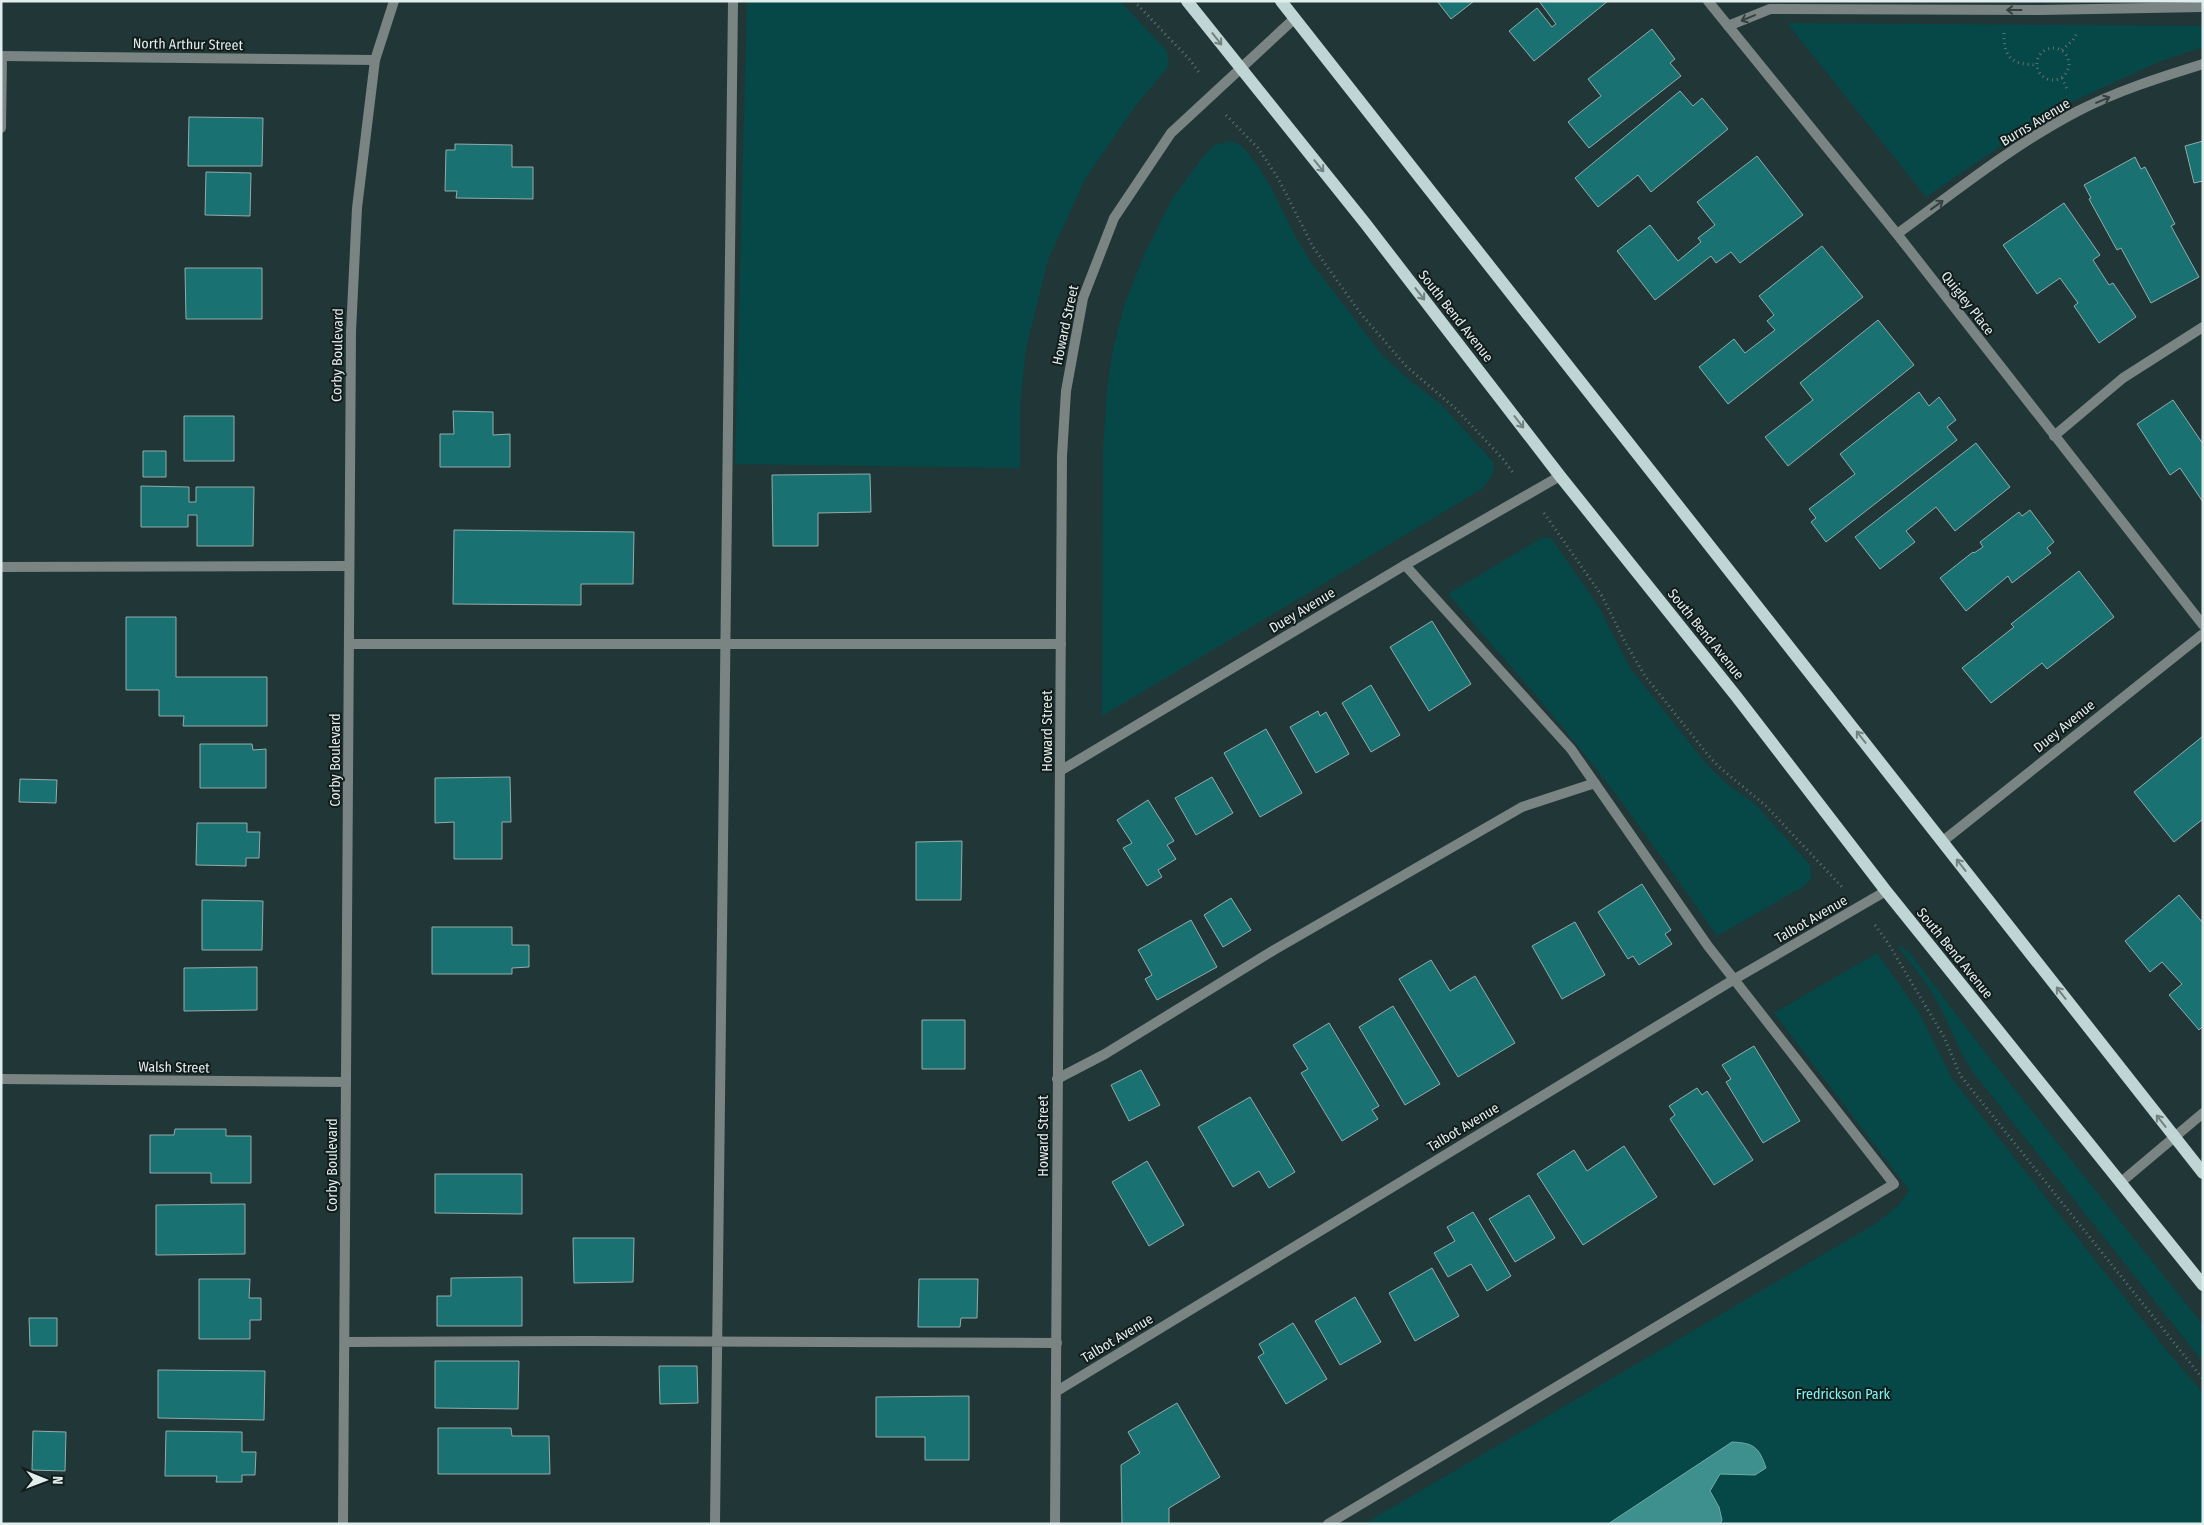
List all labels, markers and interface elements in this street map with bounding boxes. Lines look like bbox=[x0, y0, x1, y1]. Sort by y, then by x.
one-way arrow bbox=[2006, 5, 2022, 15]
one-way arrow bbox=[1741, 13, 1756, 23]
one-way arrow bbox=[1211, 33, 1222, 46]
street label: North Arthur Street bbox=[133, 35, 244, 54]
street label: Burns Avenue bbox=[1997, 95, 2073, 150]
one-way arrow bbox=[2096, 95, 2111, 104]
one-way arrow bbox=[1314, 159, 1325, 172]
one-way arrow bbox=[1930, 200, 1944, 210]
street label: South Bend Avenue bbox=[1415, 267, 1497, 366]
street label: Quigley Place bbox=[1937, 268, 1998, 339]
street label: Howard Street bbox=[1049, 283, 1082, 367]
one-way arrow bbox=[1414, 287, 1425, 300]
street label: Corby Boulevard bbox=[328, 308, 347, 402]
one-way arrow bbox=[1514, 415, 1524, 429]
street label: Duey Avenue bbox=[1266, 584, 1338, 637]
street label: South Bend Avenue bbox=[1664, 586, 1747, 683]
street label: Howard Street bbox=[1039, 690, 1056, 772]
street label: Duey Avenue bbox=[2030, 696, 2098, 756]
street label: Corby Boulevard bbox=[327, 713, 344, 807]
one-way arrow bbox=[1855, 731, 1866, 744]
one-way arrow bbox=[1956, 859, 1967, 872]
street label: Talbot Avenue bbox=[1772, 892, 1851, 947]
street label: South Bend Avenue bbox=[1913, 905, 1996, 1002]
one-way arrow bbox=[2056, 987, 2067, 1000]
street label: Walsh Street bbox=[138, 1058, 210, 1077]
street label: Howard Street bbox=[1035, 1095, 1052, 1177]
street label: Talbot Avenue bbox=[1424, 1099, 1502, 1156]
one-way arrow bbox=[2156, 1115, 2167, 1128]
street label: Corby Boulevard bbox=[324, 1118, 341, 1212]
street label: Talbot Avenue bbox=[1078, 1310, 1156, 1367]
park label: Fredrickson Park bbox=[1796, 1386, 1891, 1403]
north arrow bbox=[20, 1455, 70, 1505]
text: N bbox=[49, 1476, 66, 1485]

